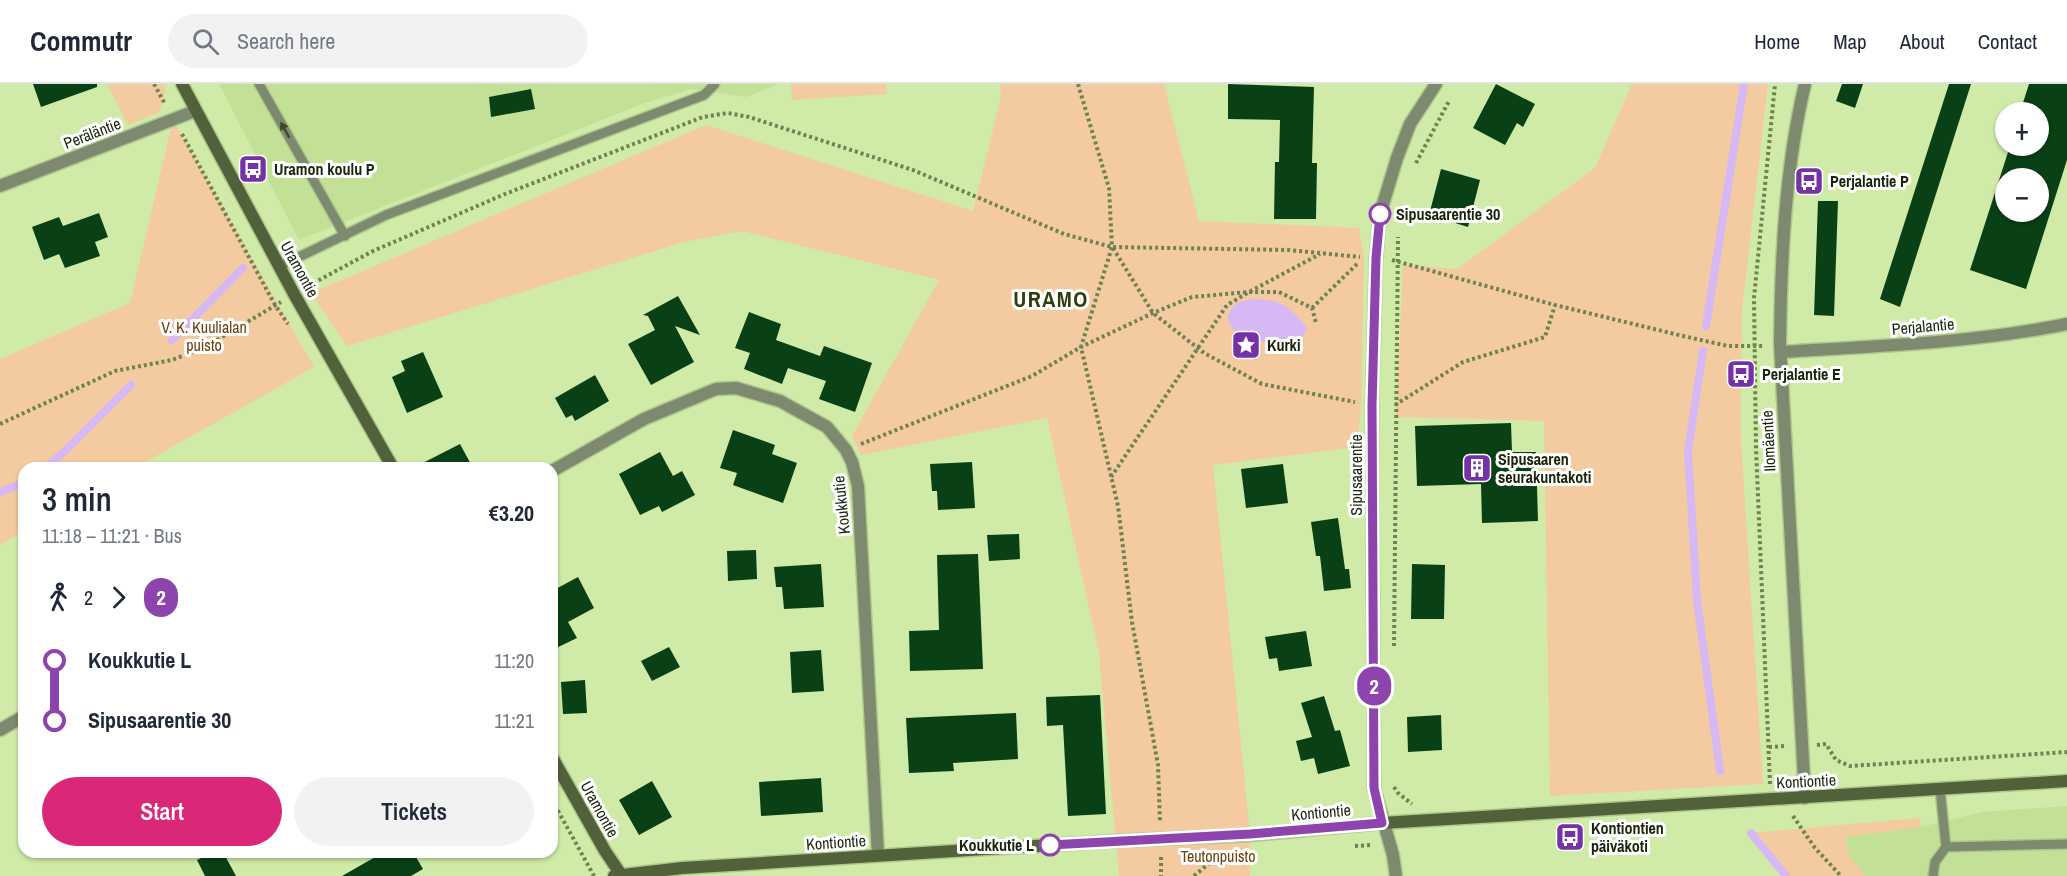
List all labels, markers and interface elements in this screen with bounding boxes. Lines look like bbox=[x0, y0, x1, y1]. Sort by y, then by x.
search box bbox=[168, 14, 588, 68]
text: Commutr bbox=[30, 22, 132, 60]
icon: search bbox=[189, 25, 222, 58]
text: Search here bbox=[237, 26, 335, 56]
text: Home bbox=[1754, 27, 1800, 56]
text: Map bbox=[1833, 27, 1867, 56]
text: About bbox=[1900, 27, 1945, 56]
text: Contact bbox=[1978, 27, 2037, 56]
map controls bbox=[1995, 102, 2049, 222]
button: + bbox=[1995, 102, 2049, 156]
street label: Peräläntie bbox=[60, 112, 124, 154]
one-way arrow bbox=[280, 121, 290, 138]
bus stop icon: Uramon koulu P bbox=[237, 153, 269, 185]
place label: Uramon koulu P bbox=[274, 158, 375, 180]
bus stop icon: Perjalantie P bbox=[1793, 165, 1825, 197]
button: − bbox=[1995, 168, 2049, 222]
place label: Perjalantie P bbox=[1830, 170, 1909, 192]
marker: Sipusaarentie 30 bbox=[1369, 203, 1391, 225]
place label: Sipusaarentie 30 bbox=[1396, 203, 1500, 225]
street label: Uramontie bbox=[276, 237, 324, 301]
district label: URAMO bbox=[1013, 284, 1089, 314]
street label: Perjalantie bbox=[1891, 312, 1955, 340]
park label: V. K. Kuulialan puisto bbox=[161, 316, 247, 356]
place icon: Kurki bbox=[1230, 329, 1262, 361]
place label: Kurki bbox=[1267, 334, 1301, 356]
bus stop icon: Perjalantie E bbox=[1725, 358, 1757, 390]
place label: Perjalantie E bbox=[1762, 363, 1841, 385]
street label: Ilomäentie bbox=[1755, 410, 1781, 472]
street label: Sipusaarentie bbox=[1345, 434, 1367, 516]
place label: Sipusaaren seurakuntakoti bbox=[1498, 448, 1591, 488]
building icon: Sipusaaren seurakuntakoti bbox=[1461, 452, 1493, 484]
street label: Koukkutie bbox=[827, 475, 855, 535]
text: 3 min bbox=[42, 477, 112, 521]
text: €3.20 bbox=[489, 498, 534, 528]
text: 11:18 – 11:21 · Bus bbox=[42, 522, 182, 549]
icon: walk bbox=[42, 581, 75, 614]
icon: forward bbox=[102, 581, 135, 614]
text: 2 bbox=[156, 583, 166, 612]
text: 2 bbox=[84, 584, 93, 611]
text: Koukkutie L bbox=[88, 645, 191, 675]
text: 11:20 bbox=[494, 647, 534, 674]
line badge: 2 bbox=[1354, 666, 1394, 706]
text: 2 bbox=[1369, 672, 1379, 701]
text: Sipusaarentie 30 bbox=[88, 705, 231, 735]
text: 11:21 bbox=[494, 707, 534, 734]
street label: Kontiontie bbox=[1776, 768, 1836, 794]
button: Start bbox=[42, 777, 282, 846]
button: Tickets bbox=[294, 777, 534, 846]
street label: Uramontie bbox=[576, 777, 624, 841]
street label: Kontiontie bbox=[1290, 798, 1352, 826]
place label: Kontiontien päiväkoti bbox=[1591, 817, 1664, 857]
bus stop icon: Kontiontien päiväkoti bbox=[1554, 821, 1586, 853]
street label: Kontiontie bbox=[805, 829, 867, 855]
place label: Koukkutie L bbox=[959, 834, 1034, 856]
marker: Koukkutie L bbox=[1039, 834, 1061, 856]
park label: Teutonpuisto bbox=[1180, 845, 1256, 867]

